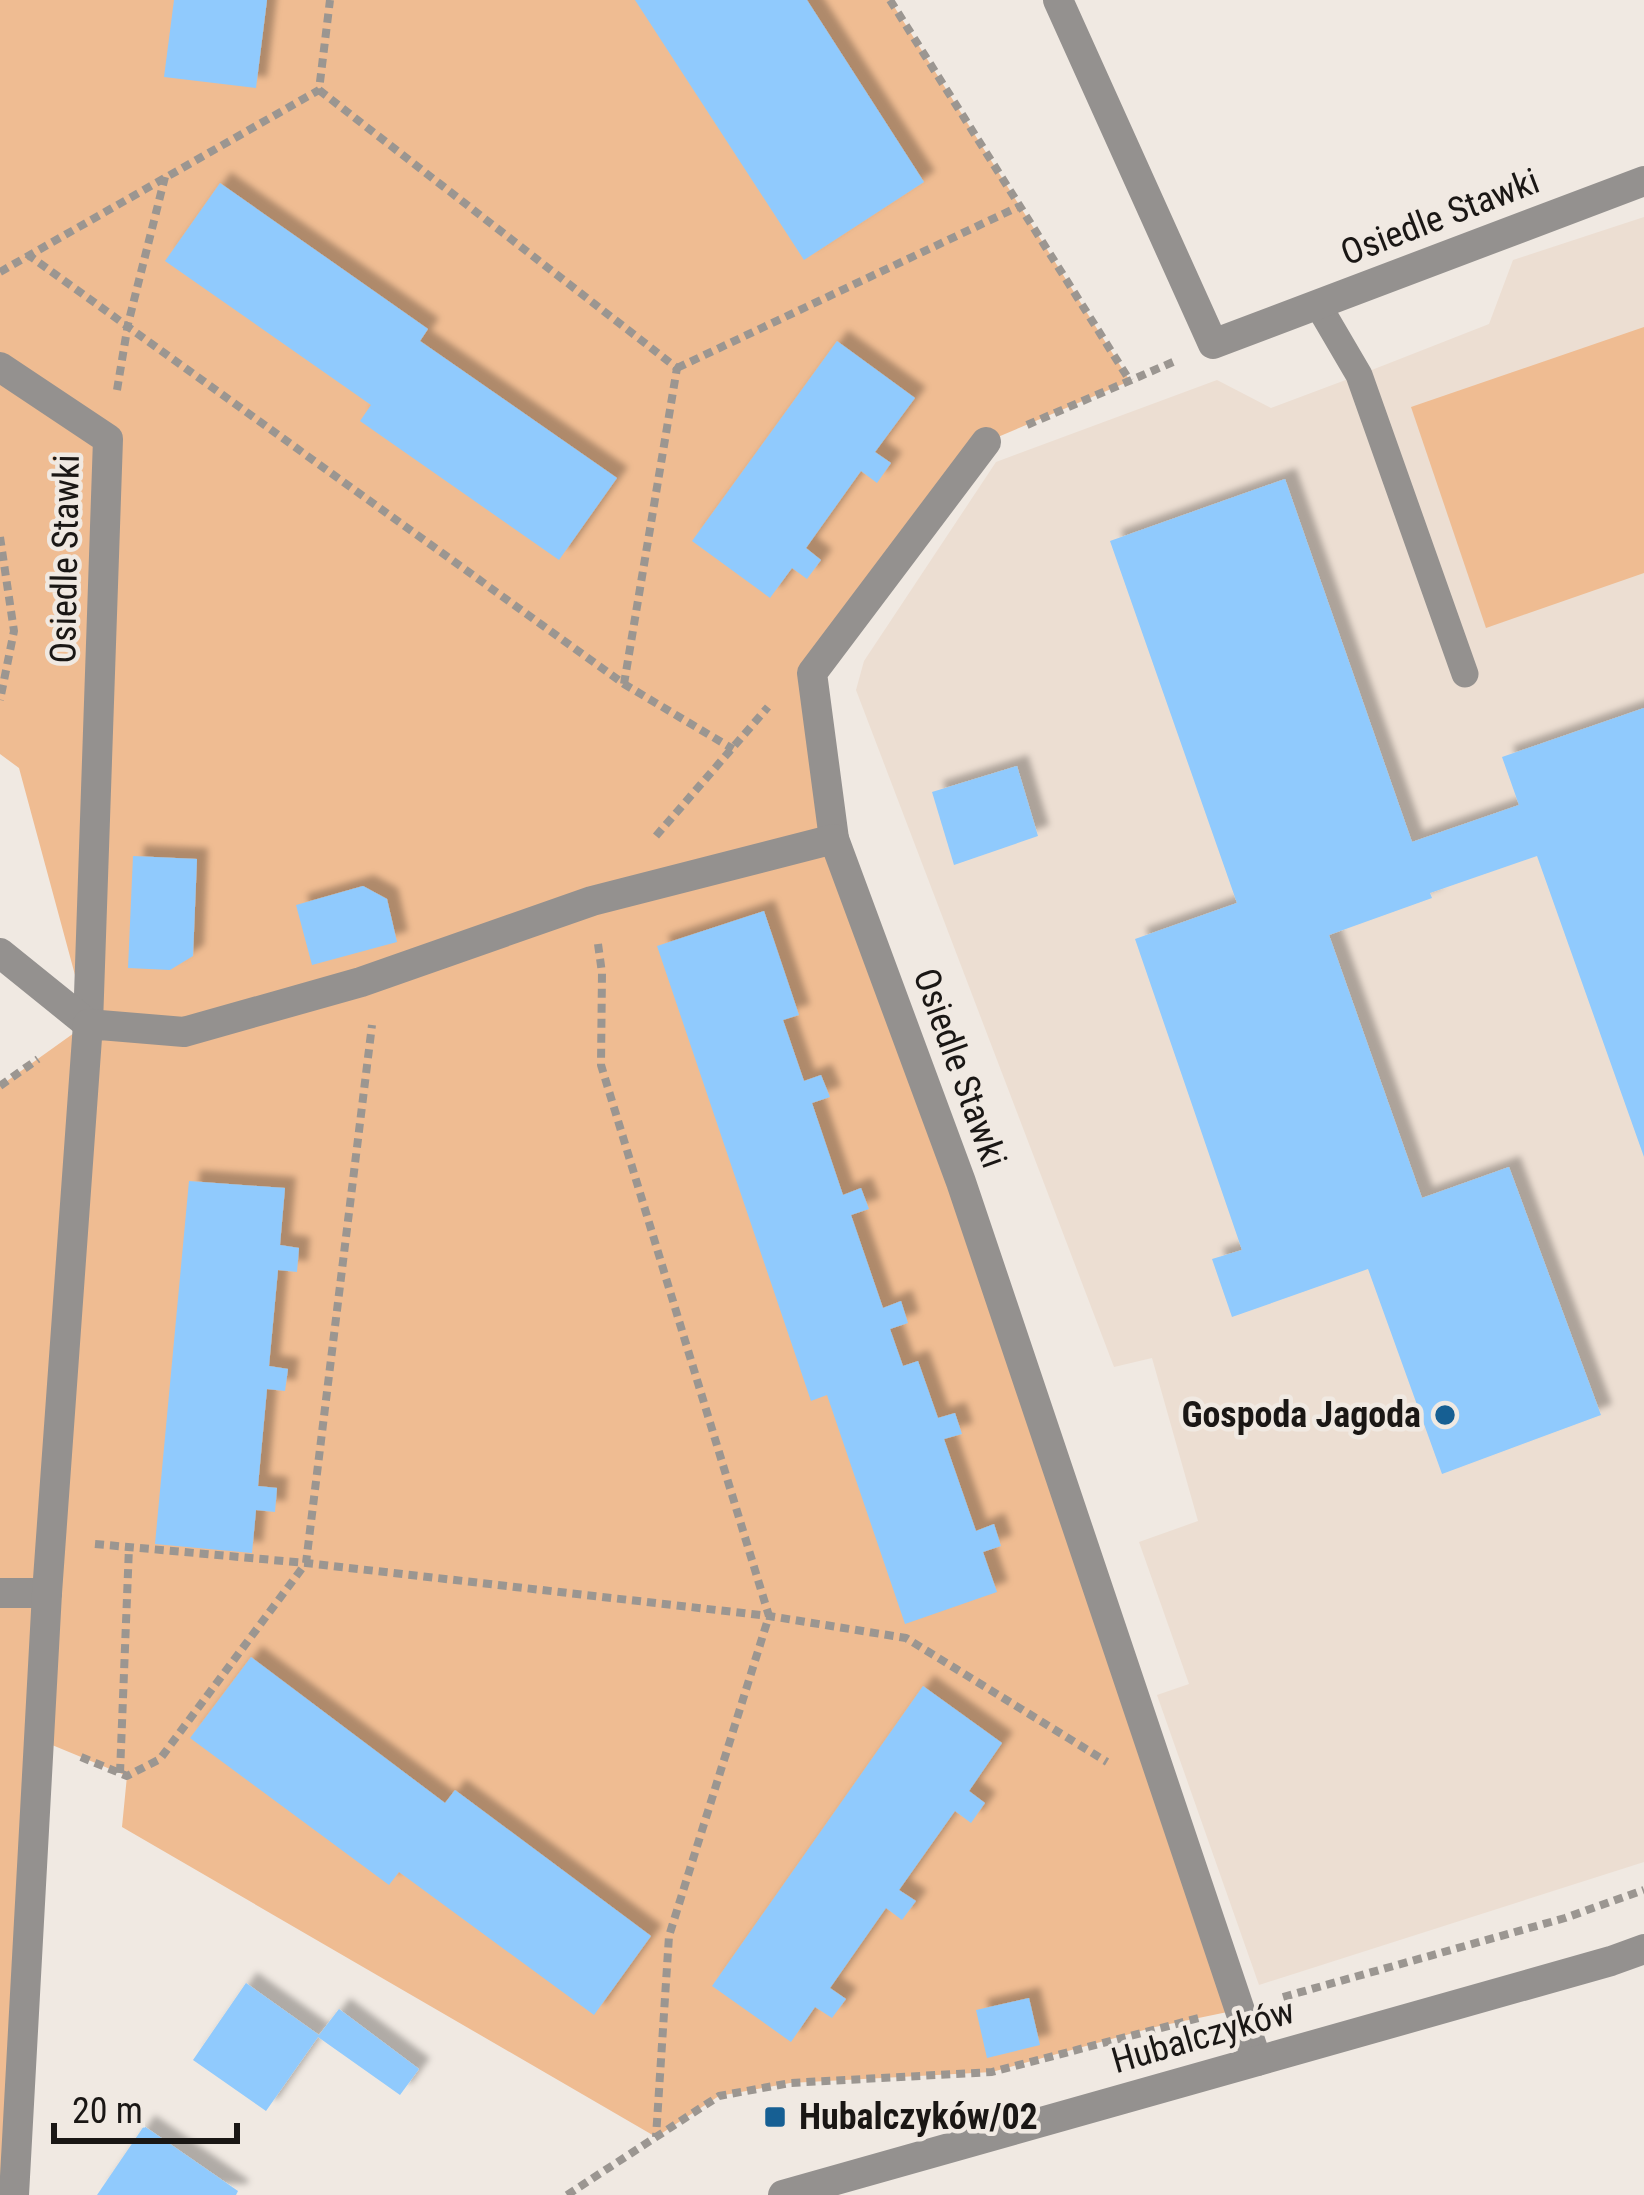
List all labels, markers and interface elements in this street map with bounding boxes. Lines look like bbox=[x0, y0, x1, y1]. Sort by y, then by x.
street label: Osiedle Stawki bbox=[1335, 160, 1545, 274]
street label: Osiedle Stawki bbox=[42, 454, 88, 664]
street label: Osiedle Stawki bbox=[905, 963, 1015, 1173]
place label: Gospoda Jagoda bbox=[1181, 1394, 1421, 1436]
marker: Gospoda Jagoda bbox=[1432, 1402, 1458, 1428]
street label: Hubalczyków bbox=[1107, 1990, 1299, 2082]
scale bar bbox=[54, 2069, 237, 2143]
text: 20 m bbox=[72, 2090, 143, 2132]
place label: Hubalczyków/02 bbox=[799, 2096, 1038, 2138]
marker: Hubalczyków/02 bbox=[762, 2104, 788, 2130]

